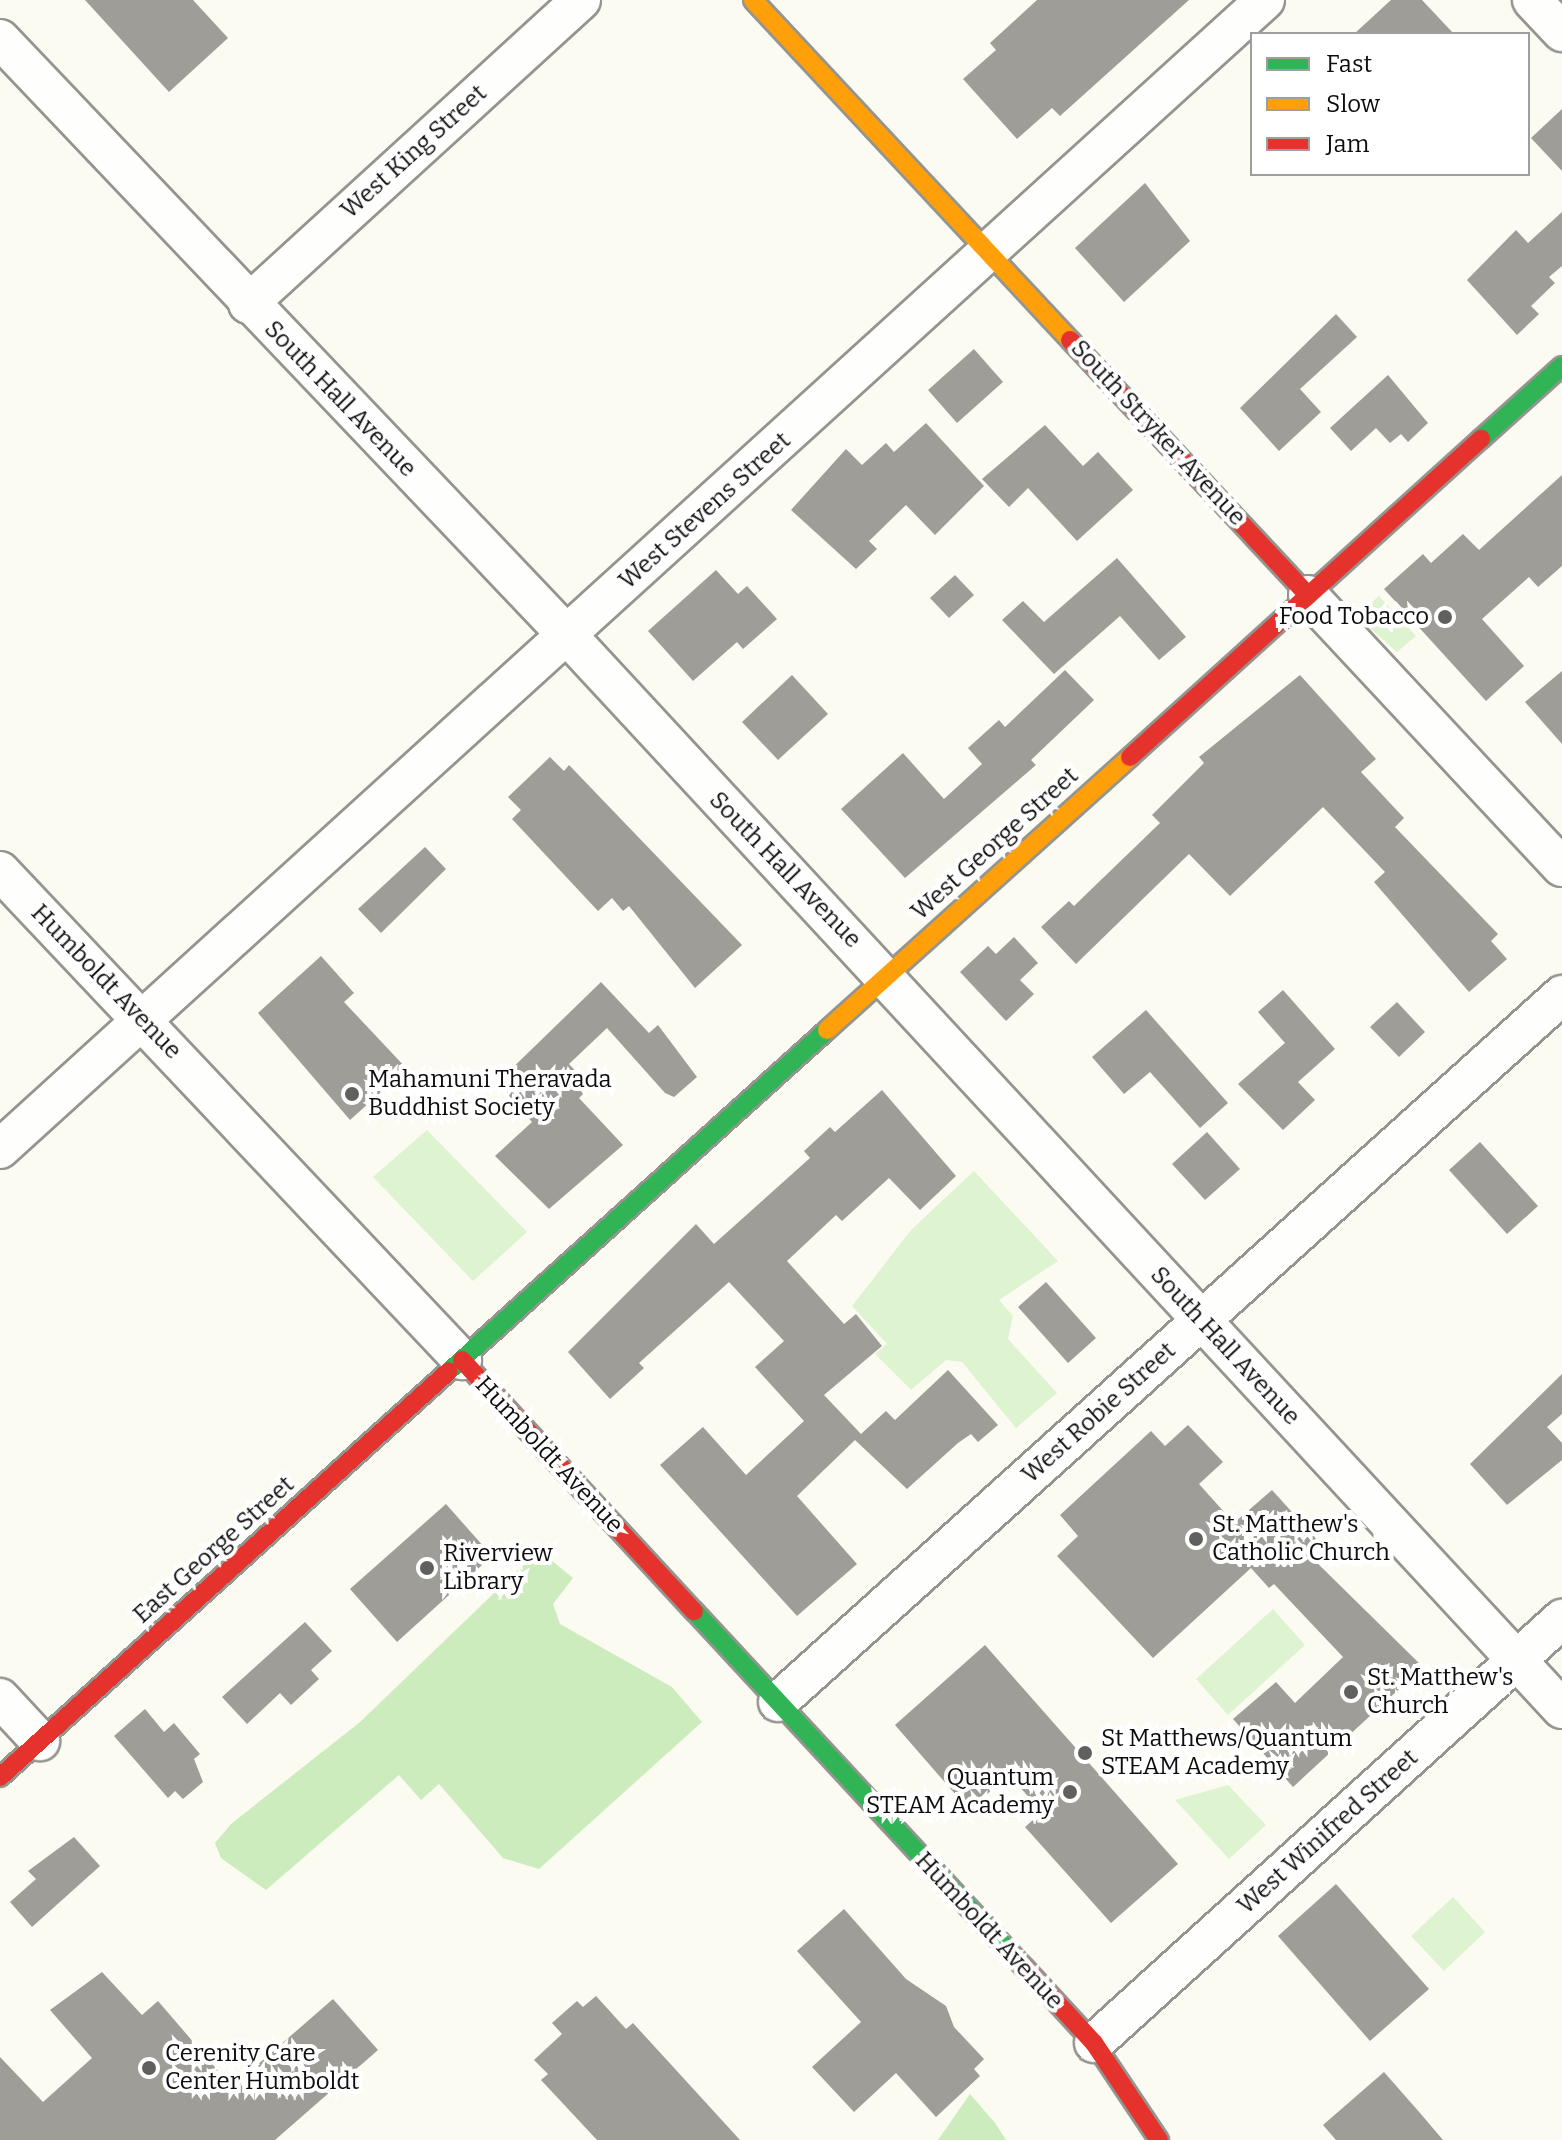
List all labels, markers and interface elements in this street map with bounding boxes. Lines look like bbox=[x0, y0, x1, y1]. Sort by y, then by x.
legend bbox=[1250, 32, 1530, 176]
text: Fast bbox=[1326, 50, 1372, 78]
street label: West King Street bbox=[335, 79, 493, 225]
text: Slow bbox=[1326, 90, 1380, 118]
text: Jam bbox=[1326, 130, 1369, 158]
street label: South Hall Avenue bbox=[258, 315, 422, 483]
street label: South Stryker Avenue bbox=[1065, 334, 1251, 532]
street label: West Stevens Street bbox=[613, 427, 797, 595]
place label: Food Tobacco bbox=[1279, 603, 1429, 631]
marker: Food Tobacco bbox=[1436, 608, 1454, 626]
street label: West George Street bbox=[906, 762, 1084, 926]
street label: South Hall Avenue bbox=[703, 786, 867, 954]
street label: Humboldt Avenue bbox=[25, 899, 187, 1065]
place label: Mahamuni Theravada Buddhist Society bbox=[368, 1066, 612, 1122]
marker: Mahamuni Theravada Buddhist Society bbox=[343, 1085, 361, 1103]
street label: South Hall Avenue bbox=[1144, 1261, 1306, 1431]
street label: West Robie Street bbox=[1016, 1336, 1182, 1490]
street label: Humboldt Avenue bbox=[469, 1371, 629, 1539]
street label: East George Street bbox=[128, 1470, 300, 1630]
place label: St. Matthew's Catholic Church bbox=[1212, 1511, 1390, 1567]
marker: St. Matthew's Catholic Church bbox=[1187, 1530, 1205, 1548]
place label: Riverview Library bbox=[443, 1540, 553, 1596]
marker: Riverview Library bbox=[418, 1559, 436, 1577]
place label: St. Matthew's Church bbox=[1367, 1664, 1514, 1720]
marker: St. Matthew's Church bbox=[1342, 1683, 1360, 1701]
place label: St Matthews/Quantum STEAM Academy bbox=[1101, 1725, 1352, 1781]
marker: St Matthews/Quantum STEAM Academy bbox=[1076, 1744, 1094, 1762]
street label: West Winifred Street bbox=[1232, 1744, 1424, 1920]
place label: Quantum STEAM Academy bbox=[866, 1764, 1054, 1820]
marker: Quantum STEAM Academy bbox=[1061, 1783, 1079, 1801]
street label: Humboldt Avenue bbox=[909, 1847, 1069, 2015]
place label: Cerenity Care Center Humboldt bbox=[165, 2040, 359, 2096]
marker: Cerenity Care Center Humboldt bbox=[140, 2059, 158, 2077]

